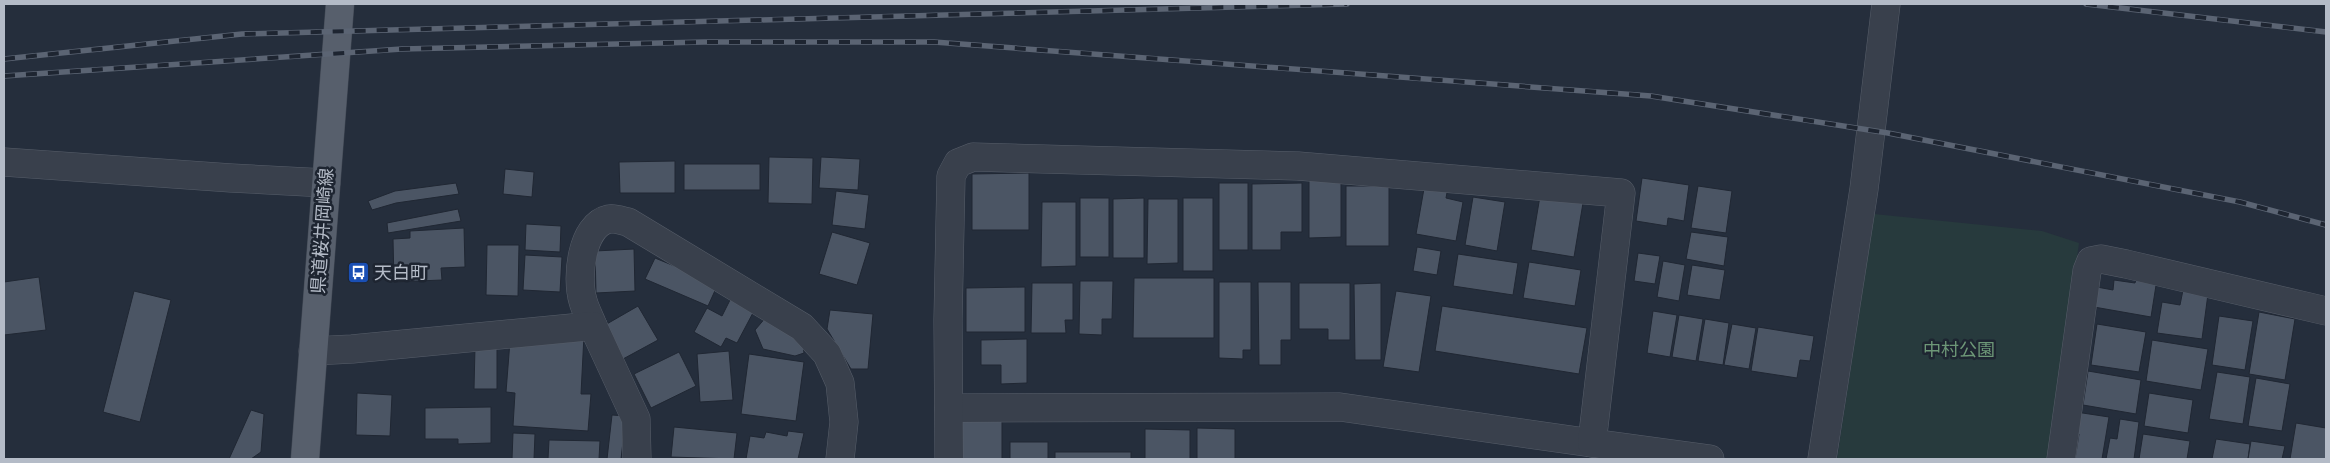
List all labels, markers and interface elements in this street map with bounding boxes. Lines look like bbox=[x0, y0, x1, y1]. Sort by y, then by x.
street label: 県道桜井岡崎線 bbox=[306, 167, 338, 295]
bus stop icon: 天白町 bbox=[346, 260, 370, 284]
place label: 天白町 bbox=[374, 261, 428, 284]
park label: 中村公園 bbox=[1923, 338, 1995, 361]

